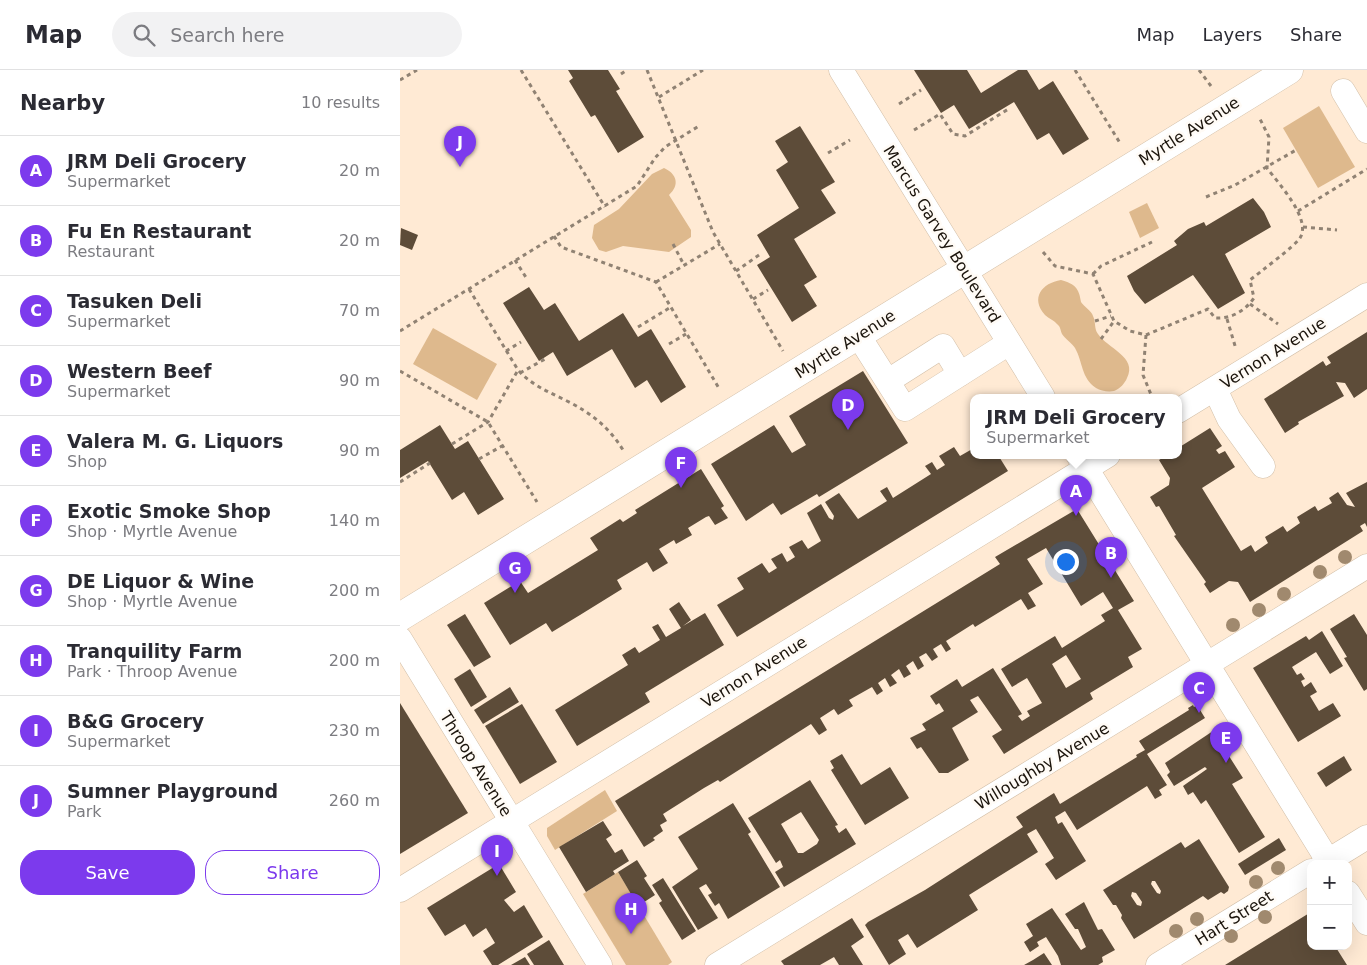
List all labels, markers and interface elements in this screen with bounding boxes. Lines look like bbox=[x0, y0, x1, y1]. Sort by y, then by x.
search box bbox=[112, 12, 462, 57]
text: Map bbox=[25, 21, 82, 49]
icon: search bbox=[130, 21, 158, 49]
text: Search here bbox=[170, 24, 284, 46]
text: Map bbox=[1136, 24, 1174, 45]
text: Layers bbox=[1202, 24, 1262, 45]
text: Share bbox=[1290, 24, 1342, 45]
text: Nearby bbox=[20, 91, 105, 115]
street label: Myrtle Avenue bbox=[1135, 92, 1243, 170]
text: 10 results bbox=[301, 93, 380, 112]
pin: J bbox=[444, 126, 476, 167]
street label: Marcus Garvey Boulevard bbox=[879, 142, 1005, 326]
text: JRM Deli Grocery bbox=[67, 150, 246, 172]
text: A bbox=[30, 161, 42, 180]
text: 20 m bbox=[339, 161, 380, 180]
text: Supermarket bbox=[67, 172, 170, 191]
text: Fu En Restaurant bbox=[67, 220, 251, 242]
text: B bbox=[30, 231, 42, 250]
text: 20 m bbox=[339, 231, 380, 250]
text: Restaurant bbox=[67, 242, 155, 261]
text: Tasuken Deli bbox=[67, 290, 202, 312]
text: C bbox=[30, 301, 42, 320]
text: 70 m bbox=[339, 301, 380, 320]
street label: Myrtle Avenue bbox=[791, 305, 899, 383]
text: Supermarket bbox=[67, 312, 170, 331]
street label: Vernon Avenue bbox=[1217, 313, 1329, 393]
text: Western Beef bbox=[67, 360, 211, 382]
text: D bbox=[29, 371, 43, 390]
text: 90 m bbox=[339, 371, 380, 390]
text: Supermarket bbox=[67, 382, 170, 401]
pin: D bbox=[832, 389, 864, 430]
popup bbox=[970, 394, 1182, 459]
text: JRM Deli Grocery bbox=[986, 406, 1166, 428]
text: Supermarket bbox=[986, 428, 1090, 447]
text: Valera M. G. Liquors bbox=[67, 430, 283, 452]
text: E bbox=[31, 441, 41, 460]
text: 90 m bbox=[339, 441, 380, 460]
pin: F bbox=[665, 447, 697, 488]
text: Shop bbox=[67, 452, 107, 471]
pin: A bbox=[1060, 475, 1092, 516]
text: Exotic Smoke Shop bbox=[67, 500, 271, 522]
text: F bbox=[31, 511, 41, 530]
text: 140 m bbox=[329, 511, 380, 530]
text: Shop · Myrtle Avenue bbox=[67, 522, 237, 541]
pin: B bbox=[1095, 537, 1127, 578]
your location bbox=[1053, 549, 1079, 575]
pin: G bbox=[499, 552, 531, 593]
text: DE Liquor & Wine bbox=[67, 570, 254, 592]
text: G bbox=[29, 581, 43, 600]
text: 200 m bbox=[329, 581, 380, 600]
text: Shop · Myrtle Avenue bbox=[67, 592, 237, 611]
street label: Vernon Avenue bbox=[698, 632, 810, 712]
text: Tranquility Farm bbox=[67, 640, 242, 662]
text: H bbox=[29, 651, 43, 670]
text: 200 m bbox=[329, 651, 380, 670]
text: Park · Throop Avenue bbox=[67, 662, 237, 681]
pin: C bbox=[1183, 672, 1215, 713]
street label: Throop Avenue bbox=[436, 707, 516, 820]
text: B&G Grocery bbox=[67, 710, 204, 732]
street label: Willoughby Avenue bbox=[971, 718, 1113, 814]
text: I bbox=[33, 721, 39, 740]
text: 230 m bbox=[329, 721, 380, 740]
pin: E bbox=[1210, 722, 1242, 763]
text: Supermarket bbox=[67, 732, 170, 751]
text: Sumner Playground bbox=[67, 780, 278, 802]
text: J bbox=[33, 791, 39, 810]
text: 260 m bbox=[329, 791, 380, 810]
text: Park bbox=[67, 802, 102, 821]
pin: I bbox=[481, 835, 513, 876]
button: Save bbox=[20, 850, 195, 895]
button: Share bbox=[205, 850, 380, 895]
map controls bbox=[1307, 860, 1352, 950]
button: + bbox=[1307, 860, 1352, 905]
street label: Hart Street bbox=[1191, 887, 1277, 949]
pin: H bbox=[615, 893, 647, 934]
button: − bbox=[1307, 905, 1352, 950]

